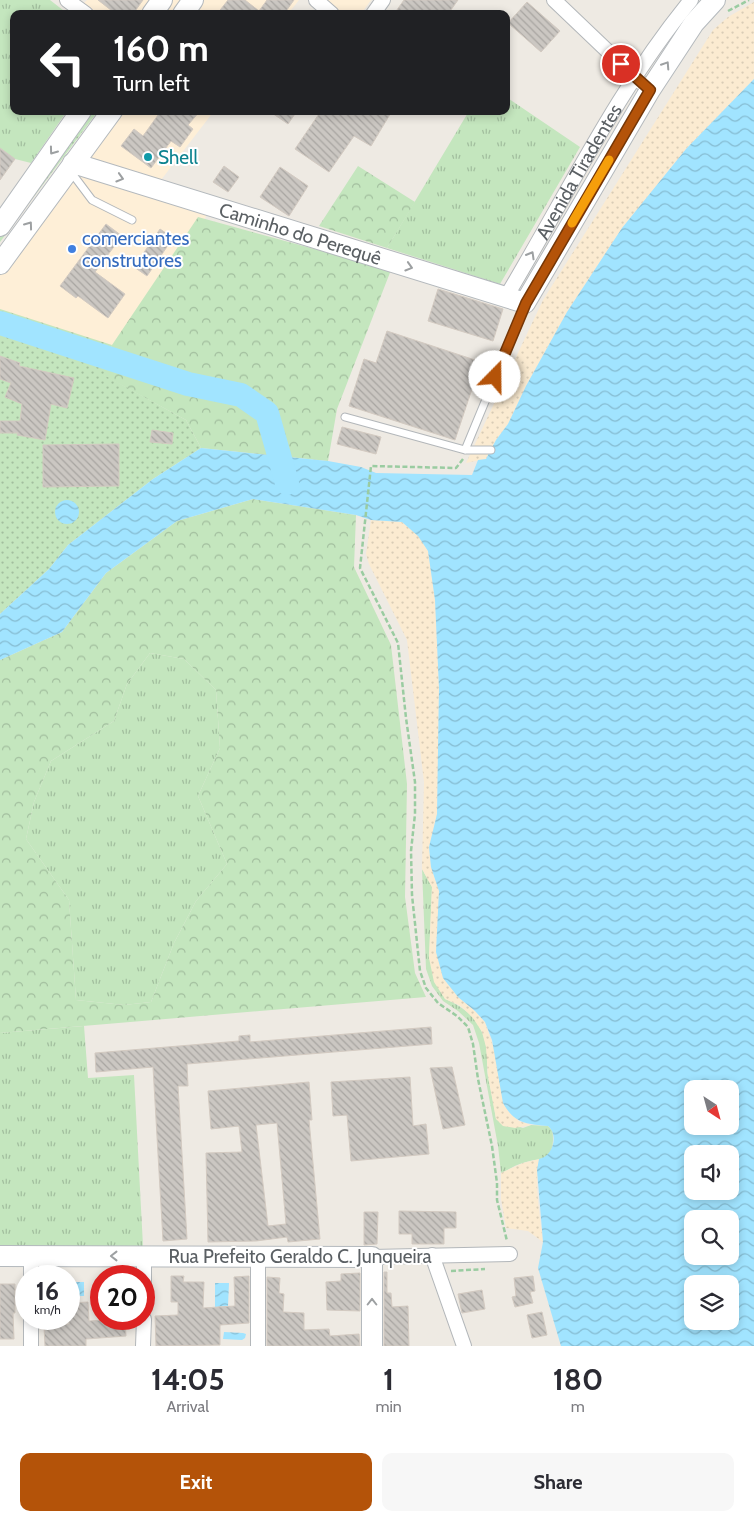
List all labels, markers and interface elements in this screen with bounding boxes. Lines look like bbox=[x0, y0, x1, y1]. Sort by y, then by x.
text: 160 m bbox=[113, 27, 209, 70]
icon: left bbox=[30, 30, 95, 95]
pin bbox=[600, 43, 642, 85]
icon: arrive bbox=[607, 50, 635, 78]
one-way arrow bbox=[660, 62, 669, 71]
text: Turn left bbox=[113, 70, 190, 97]
street label: Avenida Tiradentes bbox=[531, 99, 627, 243]
one-way arrow bbox=[50, 145, 59, 155]
place label: Shell bbox=[158, 146, 198, 169]
marker: Shell bbox=[142, 151, 154, 163]
one-way arrow bbox=[115, 172, 124, 182]
street label: Caminho do Perequê bbox=[216, 197, 385, 269]
one-way arrow bbox=[23, 221, 32, 231]
place label: comerciantes construtores bbox=[82, 227, 189, 272]
marker: comerciantes construtores bbox=[66, 243, 78, 255]
one-way arrow bbox=[524, 251, 534, 260]
one-way arrow bbox=[404, 261, 413, 271]
position arrow bbox=[468, 350, 520, 402]
north arrow bbox=[684, 1080, 739, 1135]
map controls bbox=[684, 1080, 739, 1330]
button: sound bbox=[684, 1145, 739, 1200]
button: search bbox=[684, 1210, 739, 1265]
street label: Rua Prefeito Geraldo C. Junqueira bbox=[168, 1245, 432, 1268]
one-way arrow bbox=[109, 1251, 117, 1261]
speed limit sign: 20 bbox=[90, 1265, 155, 1330]
button: layers bbox=[684, 1275, 739, 1330]
text: 16 bbox=[36, 1276, 59, 1306]
one-way arrow bbox=[367, 1297, 377, 1305]
text: km/h bbox=[34, 1302, 61, 1317]
text: 14:05 bbox=[151, 1361, 225, 1398]
text: 1 bbox=[383, 1361, 394, 1398]
text: 180 bbox=[553, 1361, 603, 1398]
text: Arrival bbox=[166, 1397, 209, 1416]
text: min bbox=[375, 1397, 402, 1416]
text: m bbox=[571, 1397, 585, 1416]
button: Exit bbox=[20, 1453, 372, 1511]
button: Share bbox=[382, 1453, 734, 1511]

